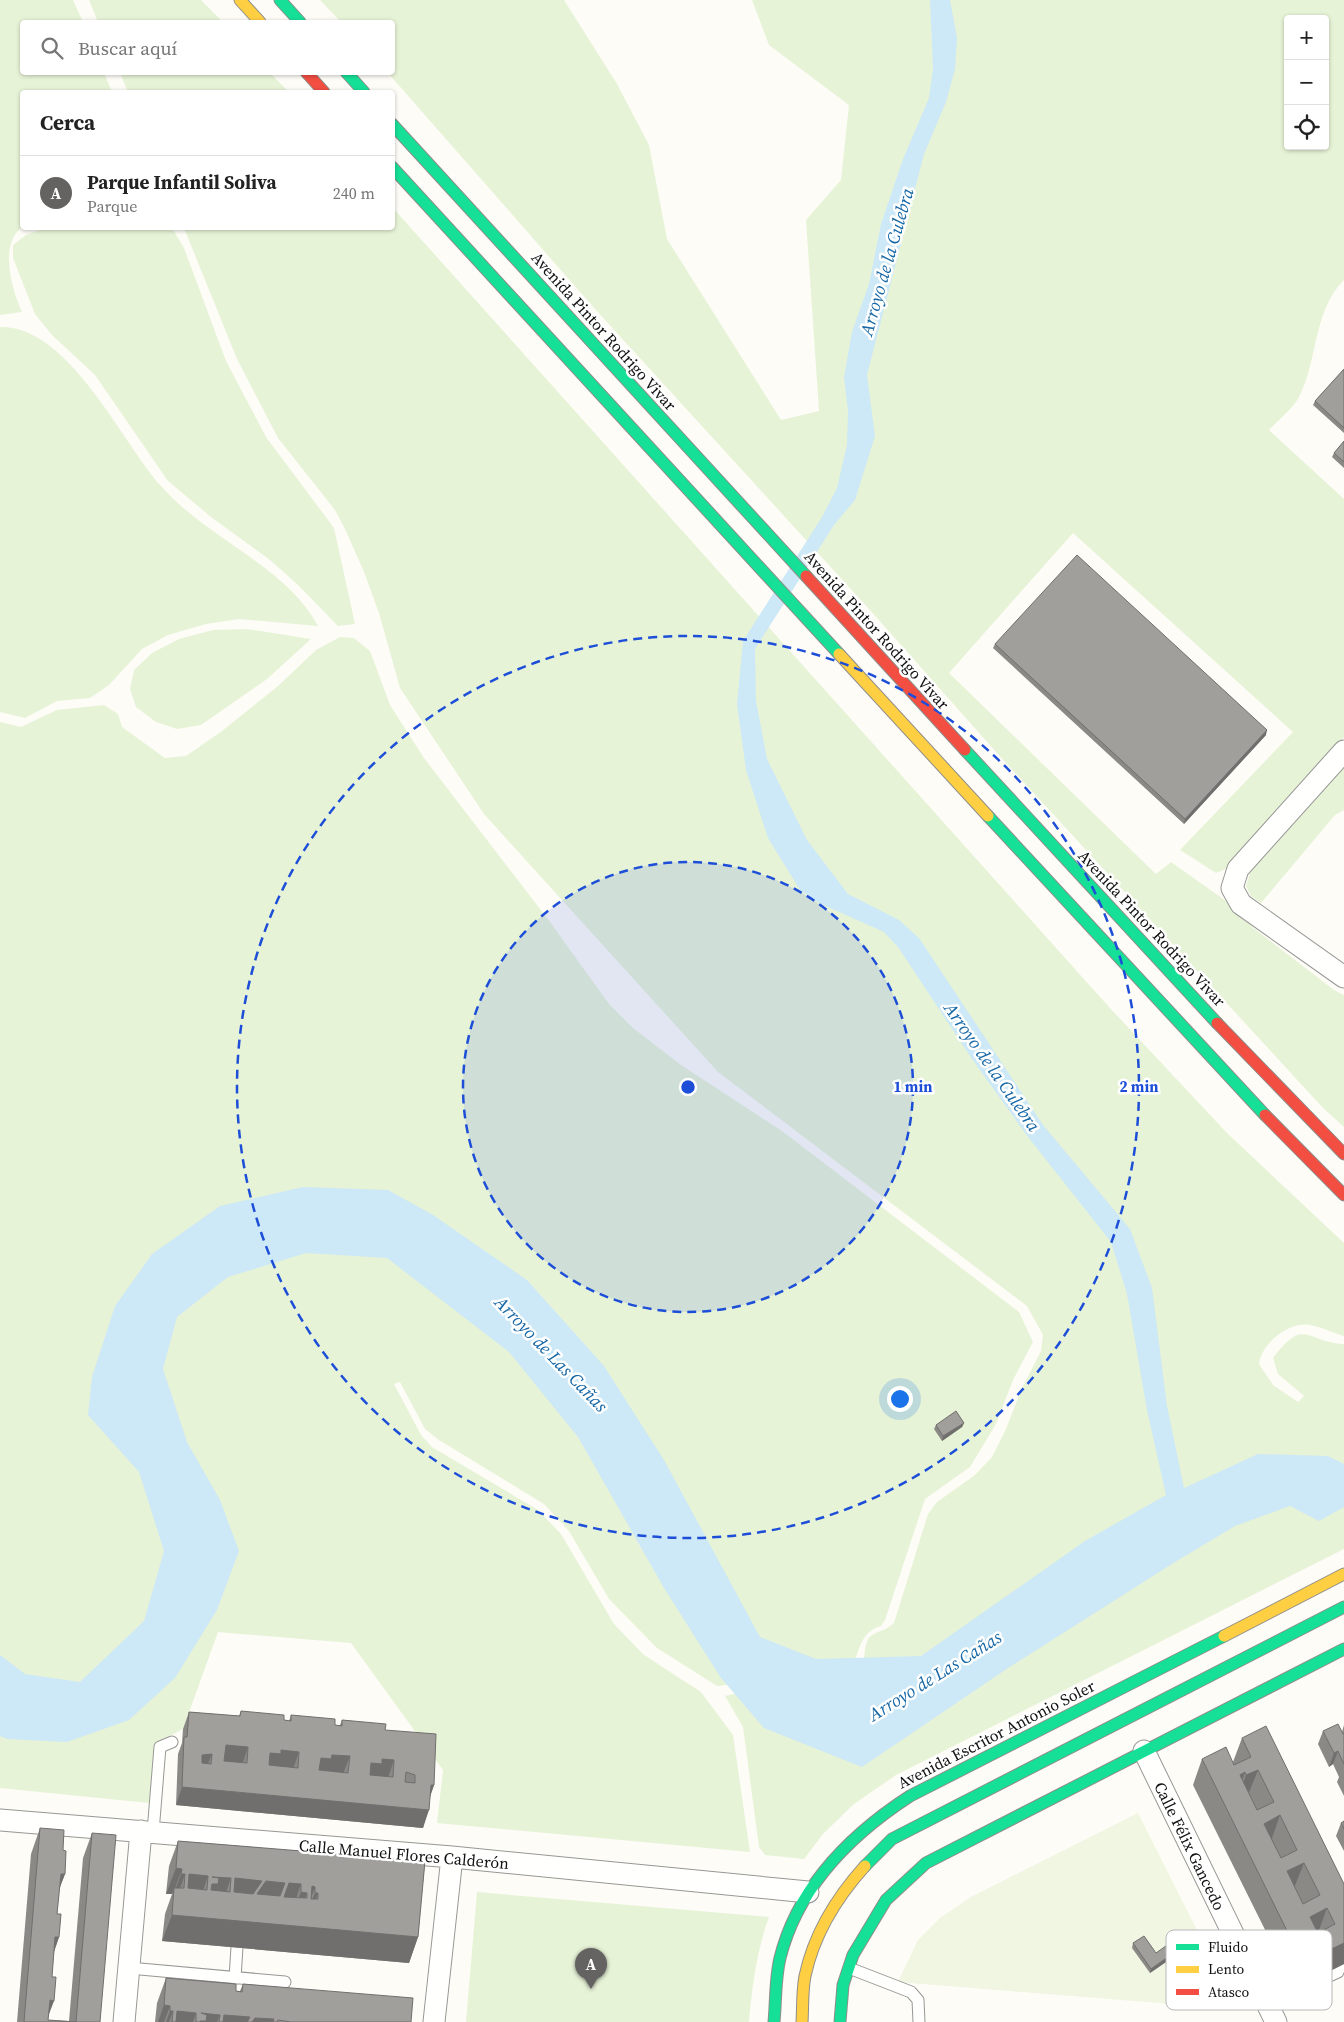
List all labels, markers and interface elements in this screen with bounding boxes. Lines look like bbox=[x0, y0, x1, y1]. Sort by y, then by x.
map controls bbox=[1284, 15, 1329, 150]
button: + bbox=[1284, 15, 1329, 60]
search box bbox=[20, 20, 395, 75]
icon: search bbox=[38, 34, 66, 62]
text: Buscar aquí bbox=[78, 35, 177, 61]
button: − bbox=[1284, 60, 1329, 105]
button: locate bbox=[1284, 105, 1329, 150]
text: Cerca bbox=[40, 108, 95, 137]
text: Parque Infantil Soliva bbox=[87, 169, 277, 195]
text: A bbox=[51, 182, 61, 204]
text: 240 m bbox=[333, 182, 375, 204]
water label: Arroyo de la Culebra bbox=[853, 184, 920, 340]
text: Parque bbox=[87, 195, 137, 217]
street label: Avenida Pintor Rodrigo Vivar bbox=[527, 247, 681, 415]
street label: Avenida Pintor Rodrigo Vivar bbox=[800, 546, 954, 714]
street label: Avenida Pintor Rodrigo Vivar bbox=[1074, 845, 1231, 1011]
water label: Arroyo de la Culebra bbox=[938, 996, 1047, 1137]
text: 1 min bbox=[894, 1076, 932, 1097]
text: 2 min bbox=[1120, 1076, 1158, 1097]
centre of rings bbox=[679, 1078, 697, 1096]
water label: Arroyo de Las Cañas bbox=[489, 1289, 614, 1418]
your location bbox=[887, 1386, 913, 1412]
water label: Arroyo de Las Cañas bbox=[862, 1624, 1007, 1727]
street label: Avenida Escritor Antonio Soler bbox=[893, 1674, 1099, 1794]
street label: Calle Félix Gancedo bbox=[1149, 1778, 1231, 1914]
street label: Calle Manuel Flores Calderón bbox=[298, 1834, 510, 1874]
legend bbox=[1166, 1930, 1332, 2010]
text: Fluido bbox=[1208, 1937, 1248, 1957]
pin: A bbox=[575, 1948, 607, 1989]
text: Lento bbox=[1208, 1959, 1244, 1979]
text: Atasco bbox=[1208, 1982, 1250, 2002]

